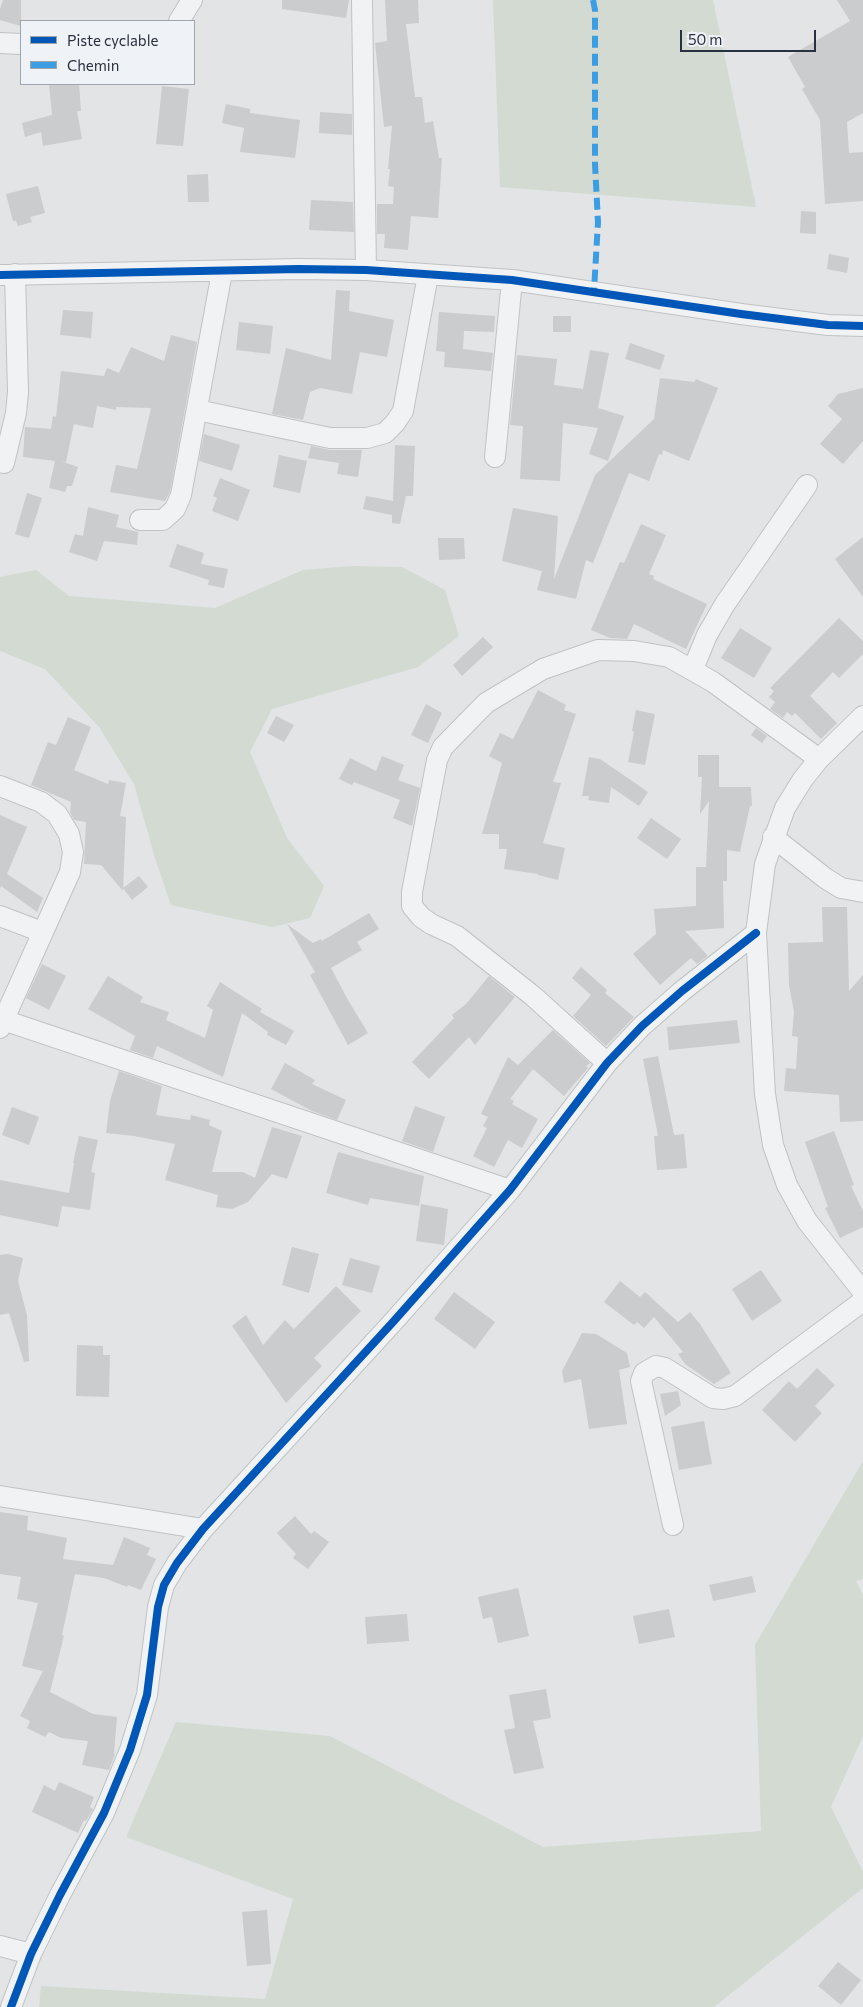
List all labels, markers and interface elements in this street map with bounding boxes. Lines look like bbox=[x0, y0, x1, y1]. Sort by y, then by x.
legend bbox=[20, 20, 195, 85]
scale bar bbox=[683, 20, 819, 52]
text: 50 m bbox=[688, 30, 722, 48]
text: Piste cyclable bbox=[67, 31, 158, 49]
text: Chemin bbox=[67, 56, 119, 74]

